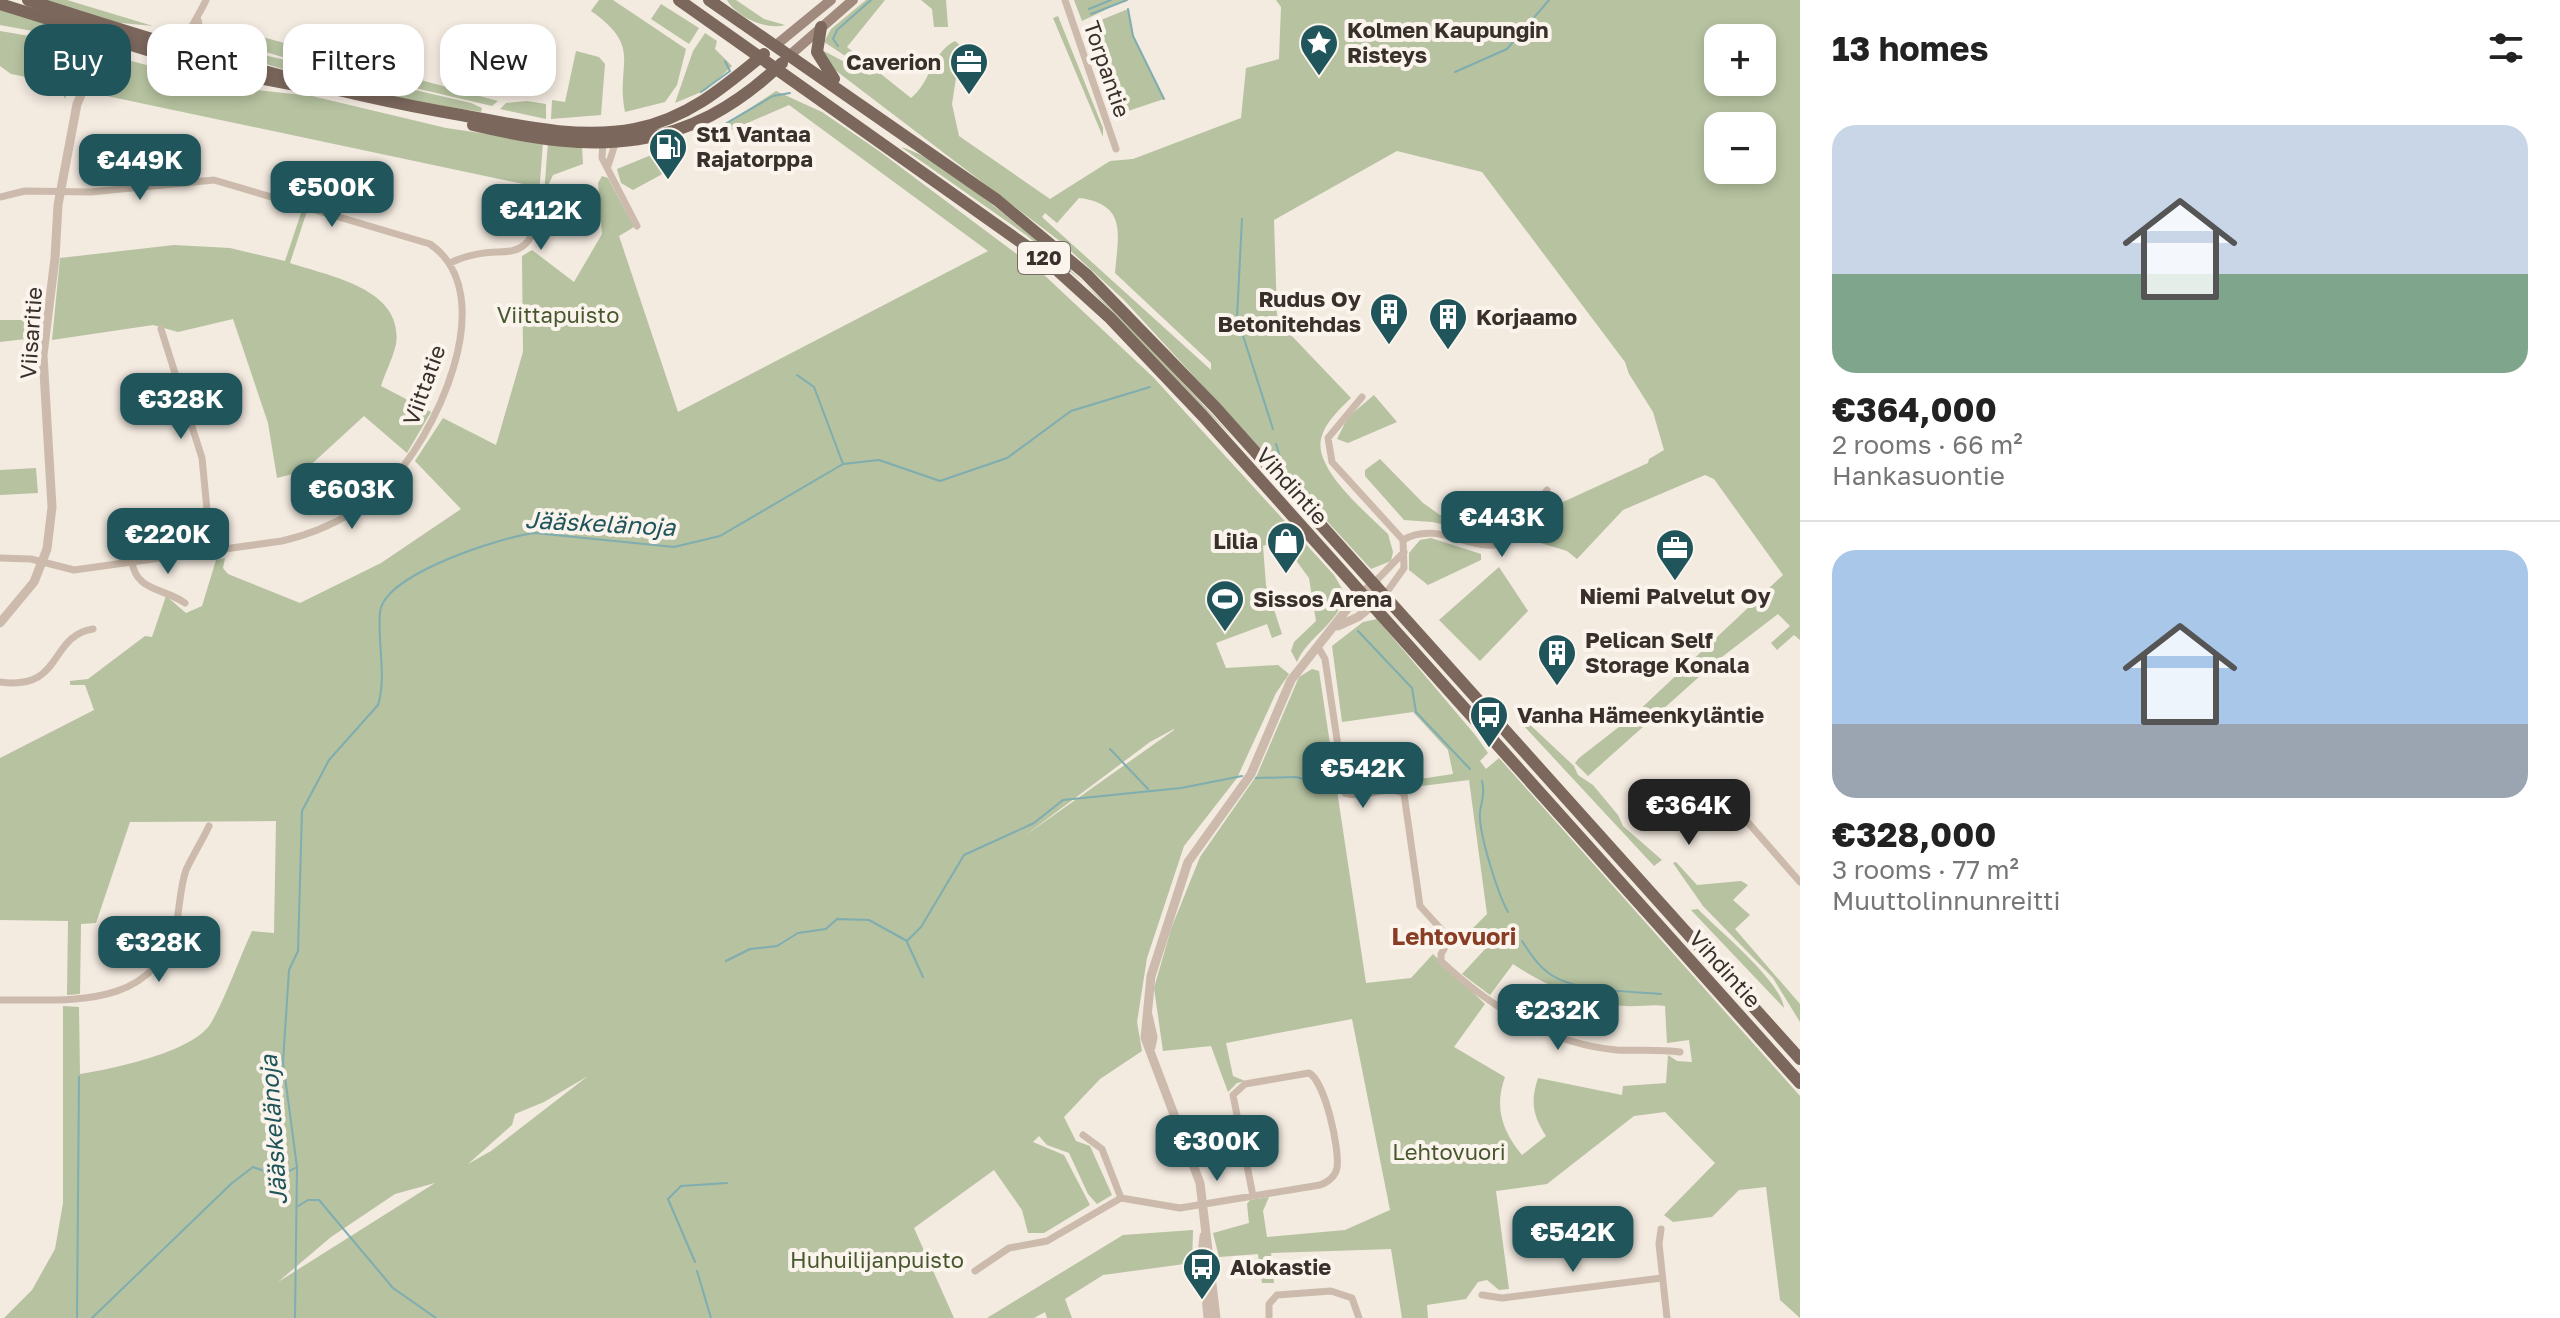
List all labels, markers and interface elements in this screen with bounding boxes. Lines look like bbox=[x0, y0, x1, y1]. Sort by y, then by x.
place label: Kolmen Kaupungin Risteys bbox=[1347, 16, 1549, 68]
street label: Torpantie bbox=[1078, 17, 1137, 121]
place icon: Kolmen Kaupungin Risteys bbox=[1298, 22, 1340, 77]
chip: Buy bbox=[24, 24, 131, 96]
chip: Rent bbox=[147, 24, 267, 96]
chip: Filters bbox=[283, 24, 424, 96]
chip: New bbox=[440, 24, 556, 96]
map controls bbox=[1704, 24, 1776, 184]
button: + bbox=[1704, 24, 1776, 96]
icon: filters bbox=[2484, 26, 2528, 70]
text: 13 homes bbox=[1832, 28, 1989, 68]
office icon: Caverion bbox=[948, 41, 990, 96]
place label: Caverion bbox=[846, 48, 941, 75]
button: − bbox=[1704, 112, 1776, 184]
place label: St1 Vantaa Rajatorppa bbox=[696, 120, 813, 172]
fuel station icon: St1 Vantaa Rajatorppa bbox=[647, 126, 689, 181]
pin: €449K bbox=[84, 134, 196, 202]
text: €449K bbox=[97, 144, 183, 175]
pin: €500K bbox=[276, 161, 388, 229]
text: €500K bbox=[289, 171, 375, 202]
icon: home bbox=[2108, 177, 2252, 321]
pin: €412K bbox=[485, 184, 597, 252]
text: €412K bbox=[500, 194, 582, 225]
road number: 120 bbox=[1018, 242, 1070, 274]
place label: Rudus Oy Betonitehdas bbox=[1218, 285, 1361, 337]
street label: Viisaritie bbox=[14, 286, 47, 380]
building icon: Rudus Oy Betonitehdas bbox=[1368, 291, 1410, 346]
building icon: Korjaamo bbox=[1427, 296, 1469, 351]
park label: Viittapuisto bbox=[497, 301, 619, 328]
place label: Korjaamo bbox=[1476, 303, 1577, 330]
street label: Viittatie bbox=[397, 341, 451, 429]
pin: €328K bbox=[125, 373, 237, 441]
text: €328K bbox=[138, 383, 224, 414]
text: €364,000 bbox=[1832, 389, 1997, 429]
text: 2 rooms · 66 m² bbox=[1832, 429, 2023, 460]
street label: Vihdintie bbox=[1251, 442, 1334, 530]
text: Hankasuontie bbox=[1832, 460, 2005, 491]
pin: €603K bbox=[296, 463, 408, 531]
text: €603K bbox=[309, 473, 395, 504]
pin: €443K bbox=[1446, 491, 1558, 559]
text: €443K bbox=[1459, 501, 1545, 532]
water label: Jääskelänoja bbox=[524, 504, 677, 542]
pin: €220K bbox=[112, 508, 224, 576]
text: €220K bbox=[125, 518, 211, 549]
shop icon: Lilia bbox=[1265, 520, 1307, 575]
place label: Lilia bbox=[1213, 527, 1258, 554]
office icon: Niemi Palvelut Oy bbox=[1654, 527, 1696, 582]
sports icon: Sissos Arena bbox=[1204, 578, 1246, 633]
place label: Niemi Palvelut Oy bbox=[1579, 582, 1771, 609]
place label: Sissos Arena bbox=[1253, 585, 1392, 612]
icon: home bbox=[2108, 602, 2252, 746]
place label: Pelican Self Storage Konala bbox=[1585, 626, 1749, 678]
building icon: Pelican Self Storage Konala bbox=[1536, 632, 1578, 687]
bus stop icon: Vanha Hämeenkyläntie bbox=[1468, 694, 1510, 749]
place label: Vanha Hämeenkyläntie bbox=[1517, 701, 1764, 728]
pin: €542K bbox=[1307, 742, 1419, 810]
text: €542K bbox=[1320, 752, 1406, 783]
pin: €364K bbox=[1633, 779, 1745, 847]
text: €364K bbox=[1646, 789, 1732, 820]
text: €328,000 bbox=[1832, 814, 1996, 854]
text: 3 rooms · 77 m² bbox=[1832, 854, 2019, 885]
text: Muuttolinnunreitti bbox=[1832, 885, 2060, 916]
pin: €328K bbox=[103, 916, 215, 984]
district label: Lehtovuori bbox=[1392, 921, 1516, 950]
street label: Vihdintie bbox=[1684, 925, 1767, 1013]
text: €328K bbox=[116, 926, 202, 957]
pin: €232K bbox=[1502, 984, 1614, 1052]
text: €232K bbox=[1516, 994, 1600, 1025]
water label: Jääskelänoja bbox=[253, 1052, 293, 1206]
pin: €300K bbox=[1161, 1115, 1273, 1183]
text: €300K bbox=[1174, 1125, 1260, 1156]
park label: Lehtovuori bbox=[1392, 1138, 1506, 1165]
pin: €542K bbox=[1517, 1206, 1629, 1274]
text: €542K bbox=[1530, 1216, 1616, 1247]
park label: Huhuilijanpuisto bbox=[790, 1246, 964, 1273]
bus stop icon: Alokastie bbox=[1181, 1246, 1223, 1301]
place label: Alokastie bbox=[1230, 1253, 1331, 1280]

